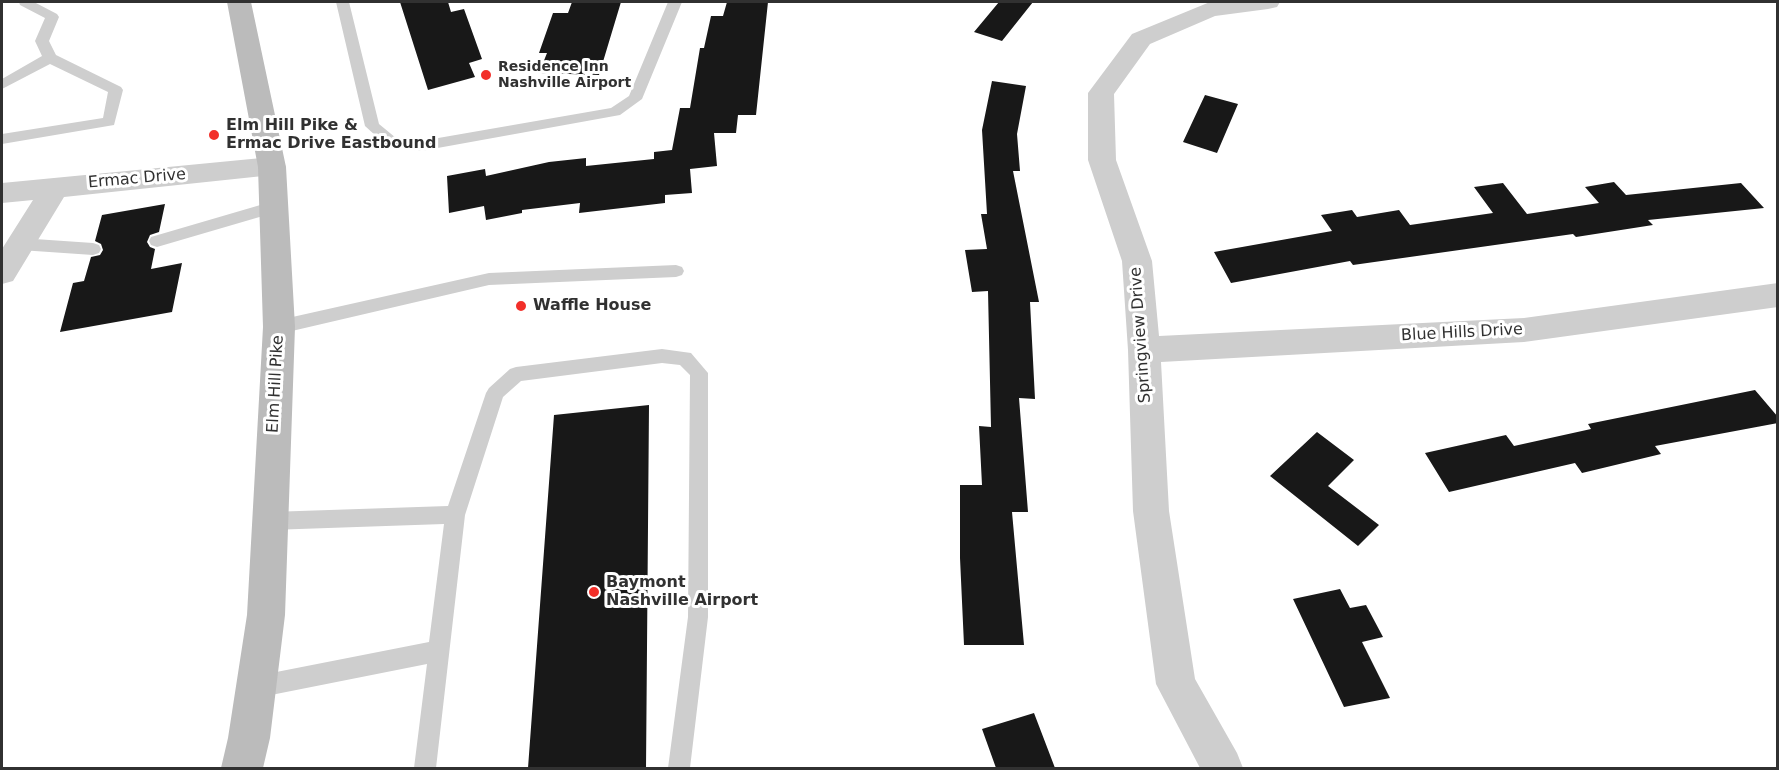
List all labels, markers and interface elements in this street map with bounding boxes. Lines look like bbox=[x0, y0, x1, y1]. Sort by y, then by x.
place label: Residence Inn Nashville Airport bbox=[498, 59, 631, 92]
marker: Residence Inn Nashville Airport bbox=[479, 68, 493, 82]
place label: Elm Hill Pike & Ermac Drive Eastbound bbox=[226, 116, 436, 154]
marker: Elm Hill Pike & Ermac Drive Eastbound bbox=[207, 128, 221, 142]
street label: Ermac Drive bbox=[87, 165, 187, 193]
street label: Springview Drive bbox=[1127, 266, 1155, 404]
place label: Waffle House bbox=[533, 296, 651, 316]
marker: Waffle House bbox=[514, 299, 528, 313]
street label: Blue Hills Drive bbox=[1401, 320, 1523, 346]
street label: Elm Hill Pike bbox=[264, 335, 288, 433]
place label: Baymont Nashville Airport bbox=[606, 573, 758, 611]
marker: Baymont Nashville Airport bbox=[587, 585, 601, 599]

